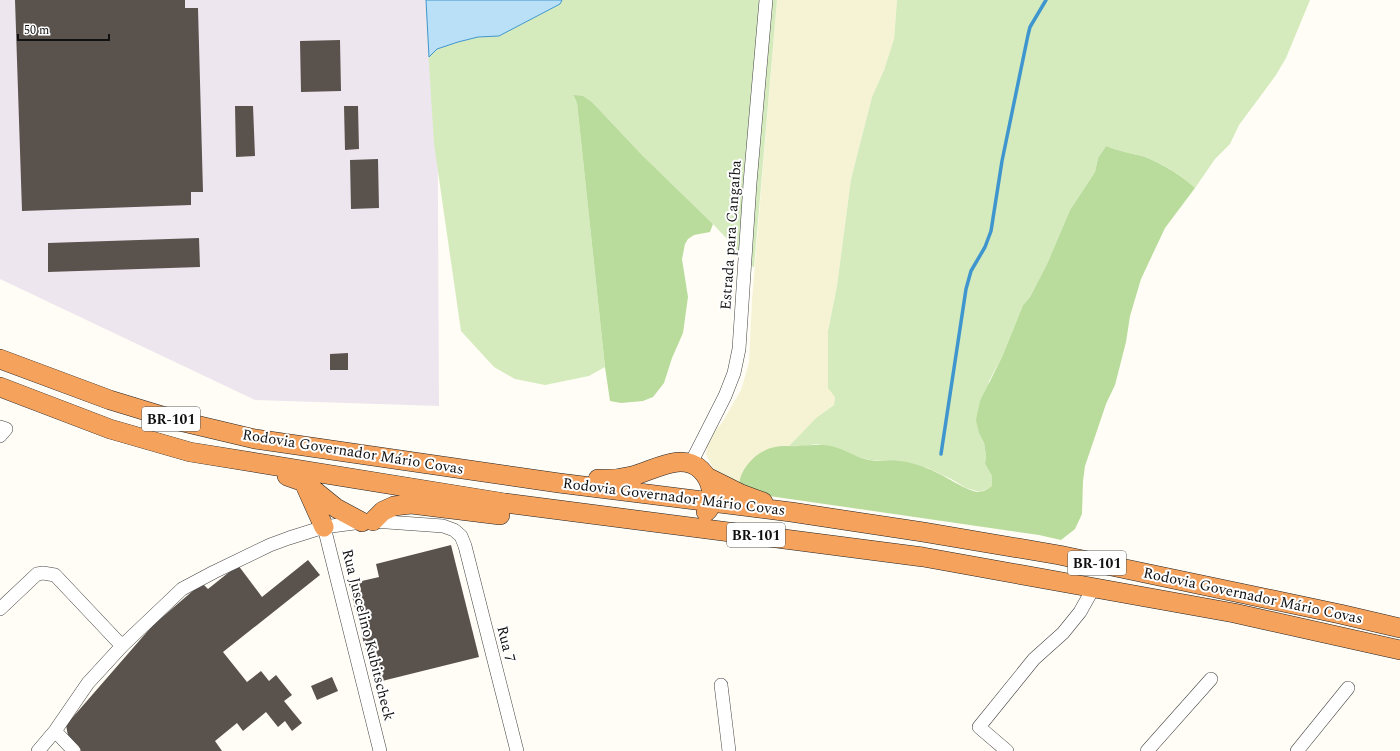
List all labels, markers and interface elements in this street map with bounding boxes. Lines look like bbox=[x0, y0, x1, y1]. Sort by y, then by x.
scale bar bbox=[18, 16, 109, 42]
text: 50 m bbox=[24, 21, 49, 40]
street label: Estrada para Cangaíba bbox=[714, 159, 748, 311]
road number: BR-101 bbox=[142, 407, 200, 431]
street label: Rodovia Governador Mário Covas bbox=[241, 423, 465, 481]
street label: Rodovia Governador Mário Covas bbox=[561, 472, 787, 522]
road number: BR-101 bbox=[727, 523, 785, 547]
street label: Rua Juscelino Kubitscheck bbox=[335, 547, 401, 723]
road number: BR-101 bbox=[1068, 551, 1126, 575]
street label: Rodovia Governador Mário Covas bbox=[1141, 561, 1365, 631]
street label: Rua 7 bbox=[490, 623, 522, 665]

